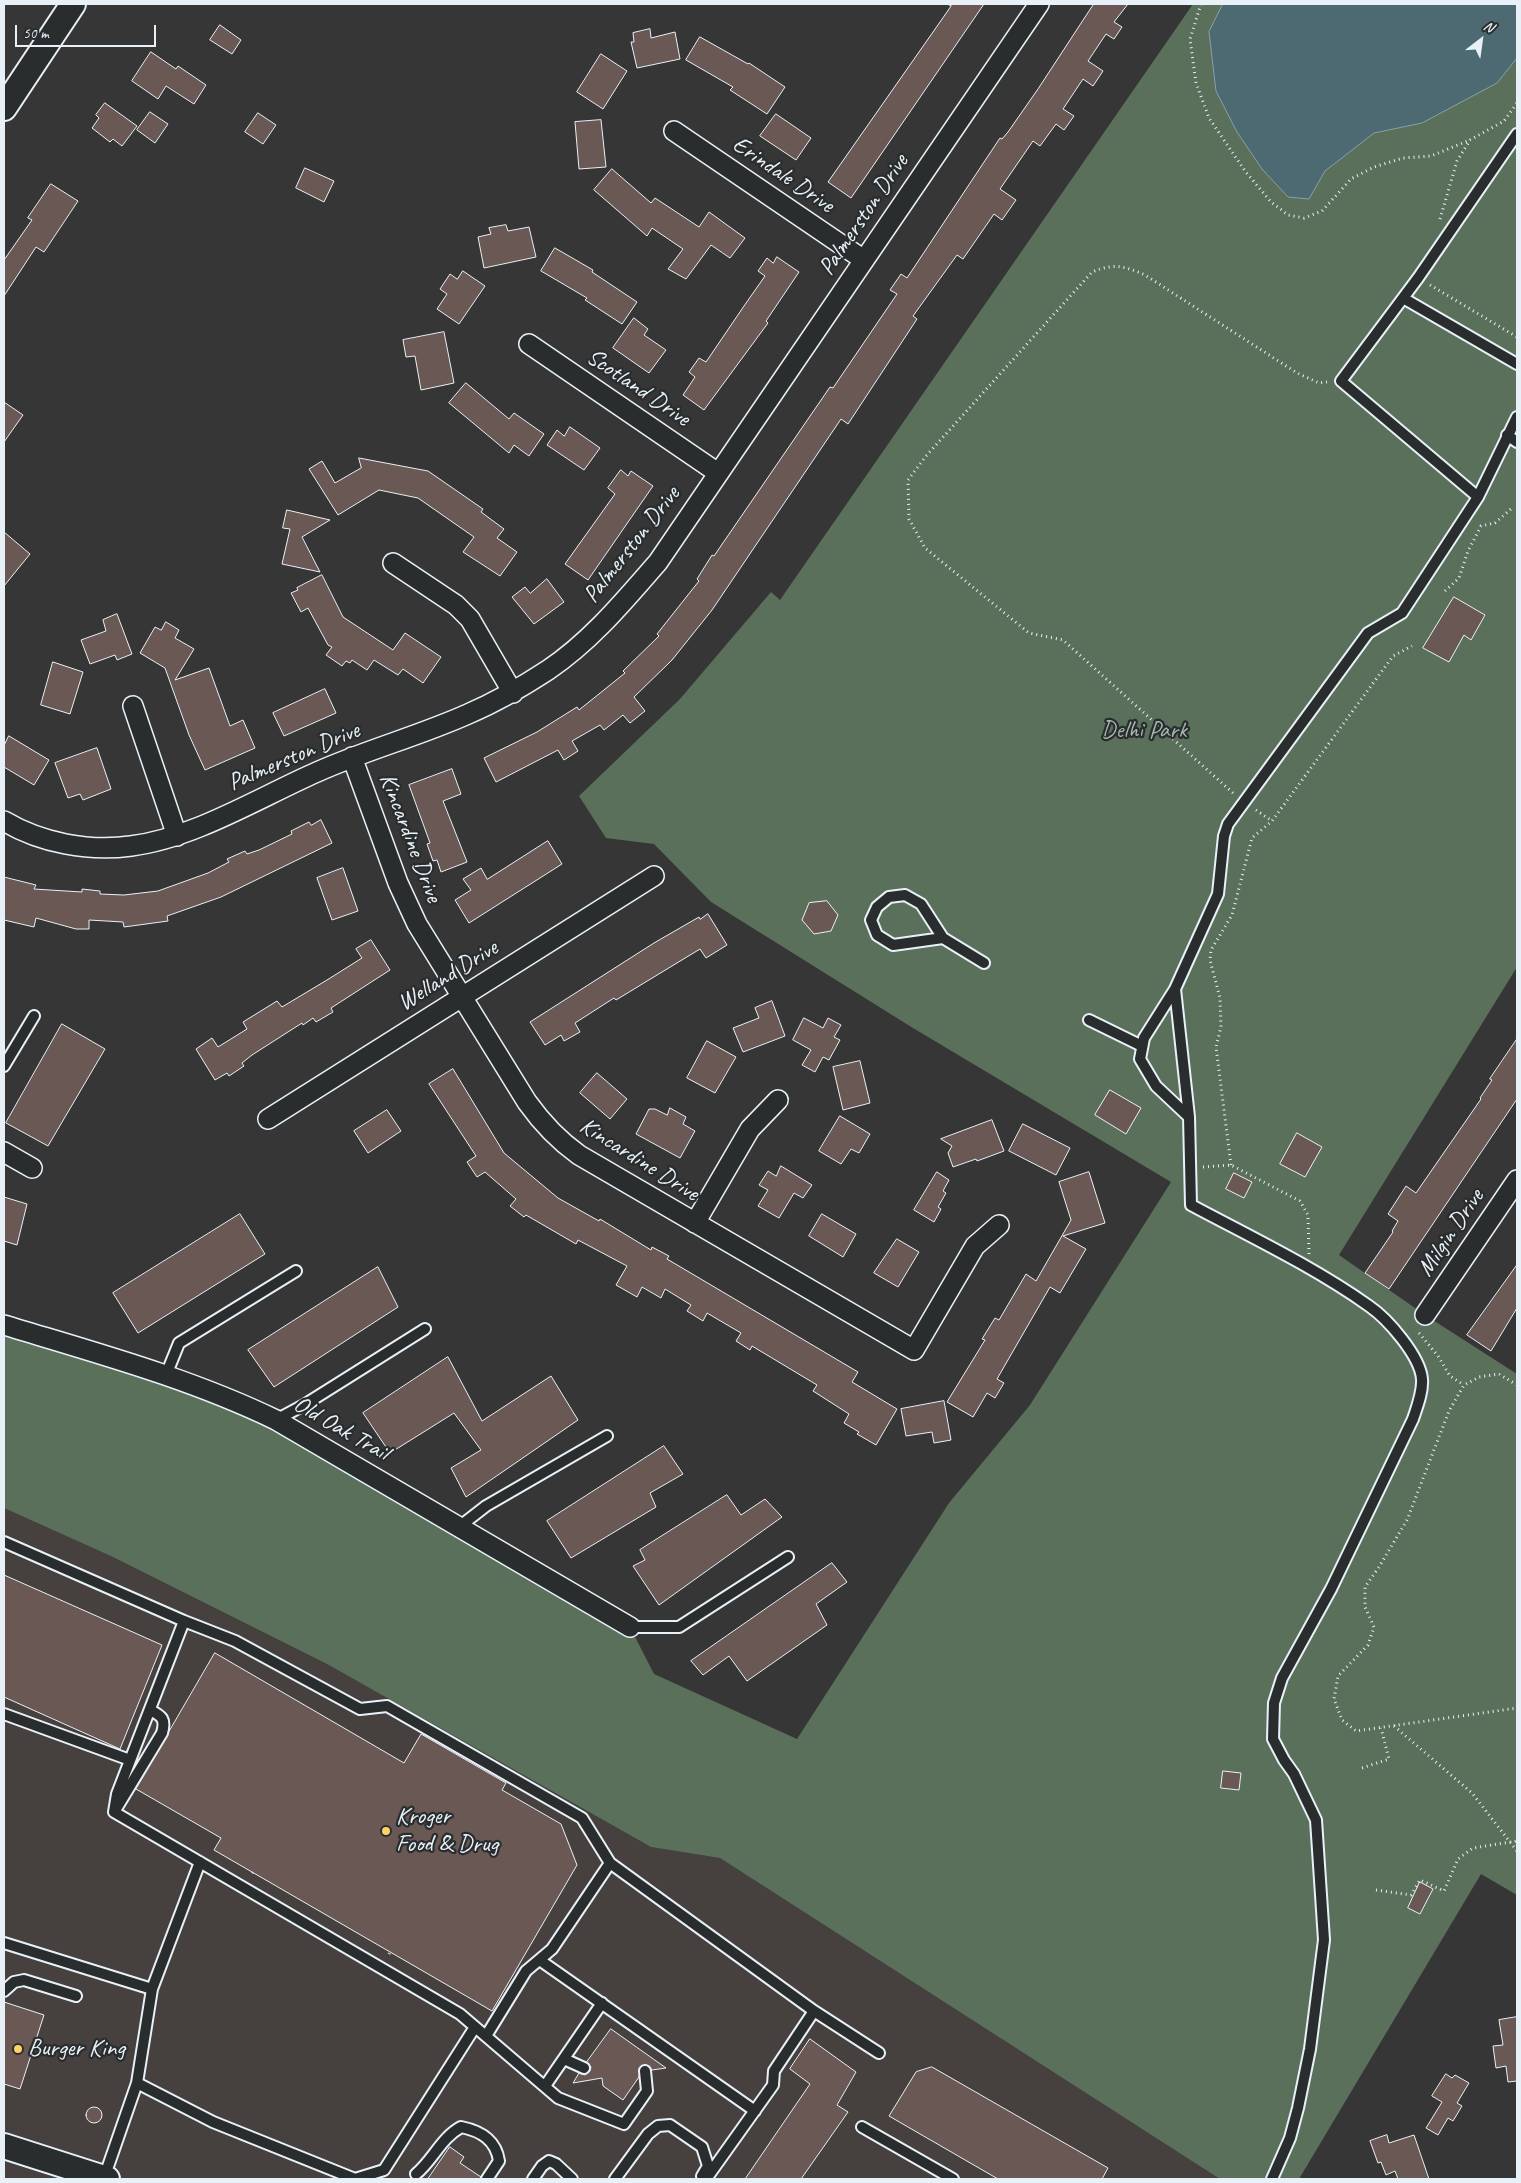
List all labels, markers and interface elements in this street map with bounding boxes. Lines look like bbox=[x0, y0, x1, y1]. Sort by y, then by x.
scale bar bbox=[18, 15, 159, 47]
north arrow bbox=[1456, 15, 1506, 65]
text: N bbox=[1481, 17, 1497, 36]
text: 50 m bbox=[23, 24, 49, 43]
street label: Erindale Drive bbox=[727, 130, 839, 220]
street label: Palmerston Drive bbox=[813, 149, 915, 281]
street label: Scotland Drive bbox=[581, 343, 695, 433]
street label: Palmerston Drive bbox=[578, 481, 686, 609]
street label: Palmerston Drive bbox=[224, 716, 364, 798]
park label: Delhi Park bbox=[1101, 717, 1187, 745]
street label: Kincardine Drive bbox=[372, 770, 448, 906]
street label: Welland Drive bbox=[393, 934, 503, 1018]
street label: Kincardine Drive bbox=[574, 1112, 704, 1208]
street label: Milgin Drive bbox=[1411, 1184, 1491, 1282]
street label: Old Oak Trail bbox=[288, 1390, 394, 1468]
place label: Kroger Food & Drug bbox=[396, 1803, 498, 1859]
marker: Kroger Food & Drug bbox=[380, 1825, 392, 1837]
place label: Burger King bbox=[28, 2035, 125, 2063]
marker: Burger King bbox=[12, 2043, 24, 2055]

